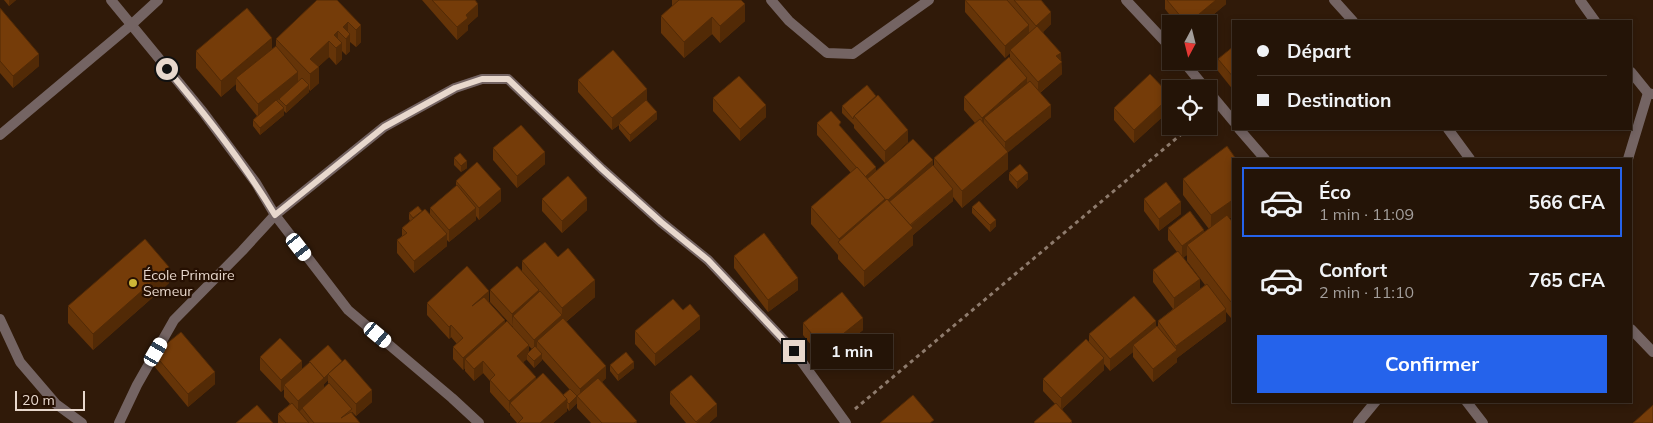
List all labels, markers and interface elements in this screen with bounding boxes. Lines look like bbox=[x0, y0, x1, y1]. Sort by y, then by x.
north arrow bbox=[1162, 15, 1218, 70]
map controls bbox=[1162, 15, 1217, 135]
text: Départ bbox=[1287, 39, 1351, 63]
route start bbox=[156, 58, 178, 80]
button: locate bbox=[1162, 80, 1217, 135]
text: Destination bbox=[1287, 88, 1392, 112]
icon: car bbox=[1259, 180, 1304, 225]
text: Éco bbox=[1319, 180, 1351, 204]
text: 566 CFA bbox=[1529, 190, 1605, 214]
text: 1 min · 11:09 bbox=[1319, 204, 1414, 224]
car bbox=[283, 231, 314, 263]
icon: car bbox=[1259, 258, 1304, 303]
text: Confort bbox=[1319, 258, 1387, 282]
place label: École Primaire Semeur bbox=[143, 266, 235, 300]
text: 765 CFA bbox=[1529, 268, 1605, 292]
marker: École Primaire Semeur bbox=[127, 277, 139, 289]
text: 2 min · 11:10 bbox=[1319, 282, 1414, 302]
car bbox=[361, 320, 394, 350]
callout: 1 min bbox=[812, 334, 894, 368]
car bbox=[142, 335, 169, 369]
button: Confirmer bbox=[1257, 335, 1607, 393]
route end bbox=[783, 340, 805, 362]
text: 1 min bbox=[831, 341, 873, 361]
scale bar bbox=[15, 388, 85, 411]
text: 20 m bbox=[22, 391, 55, 409]

